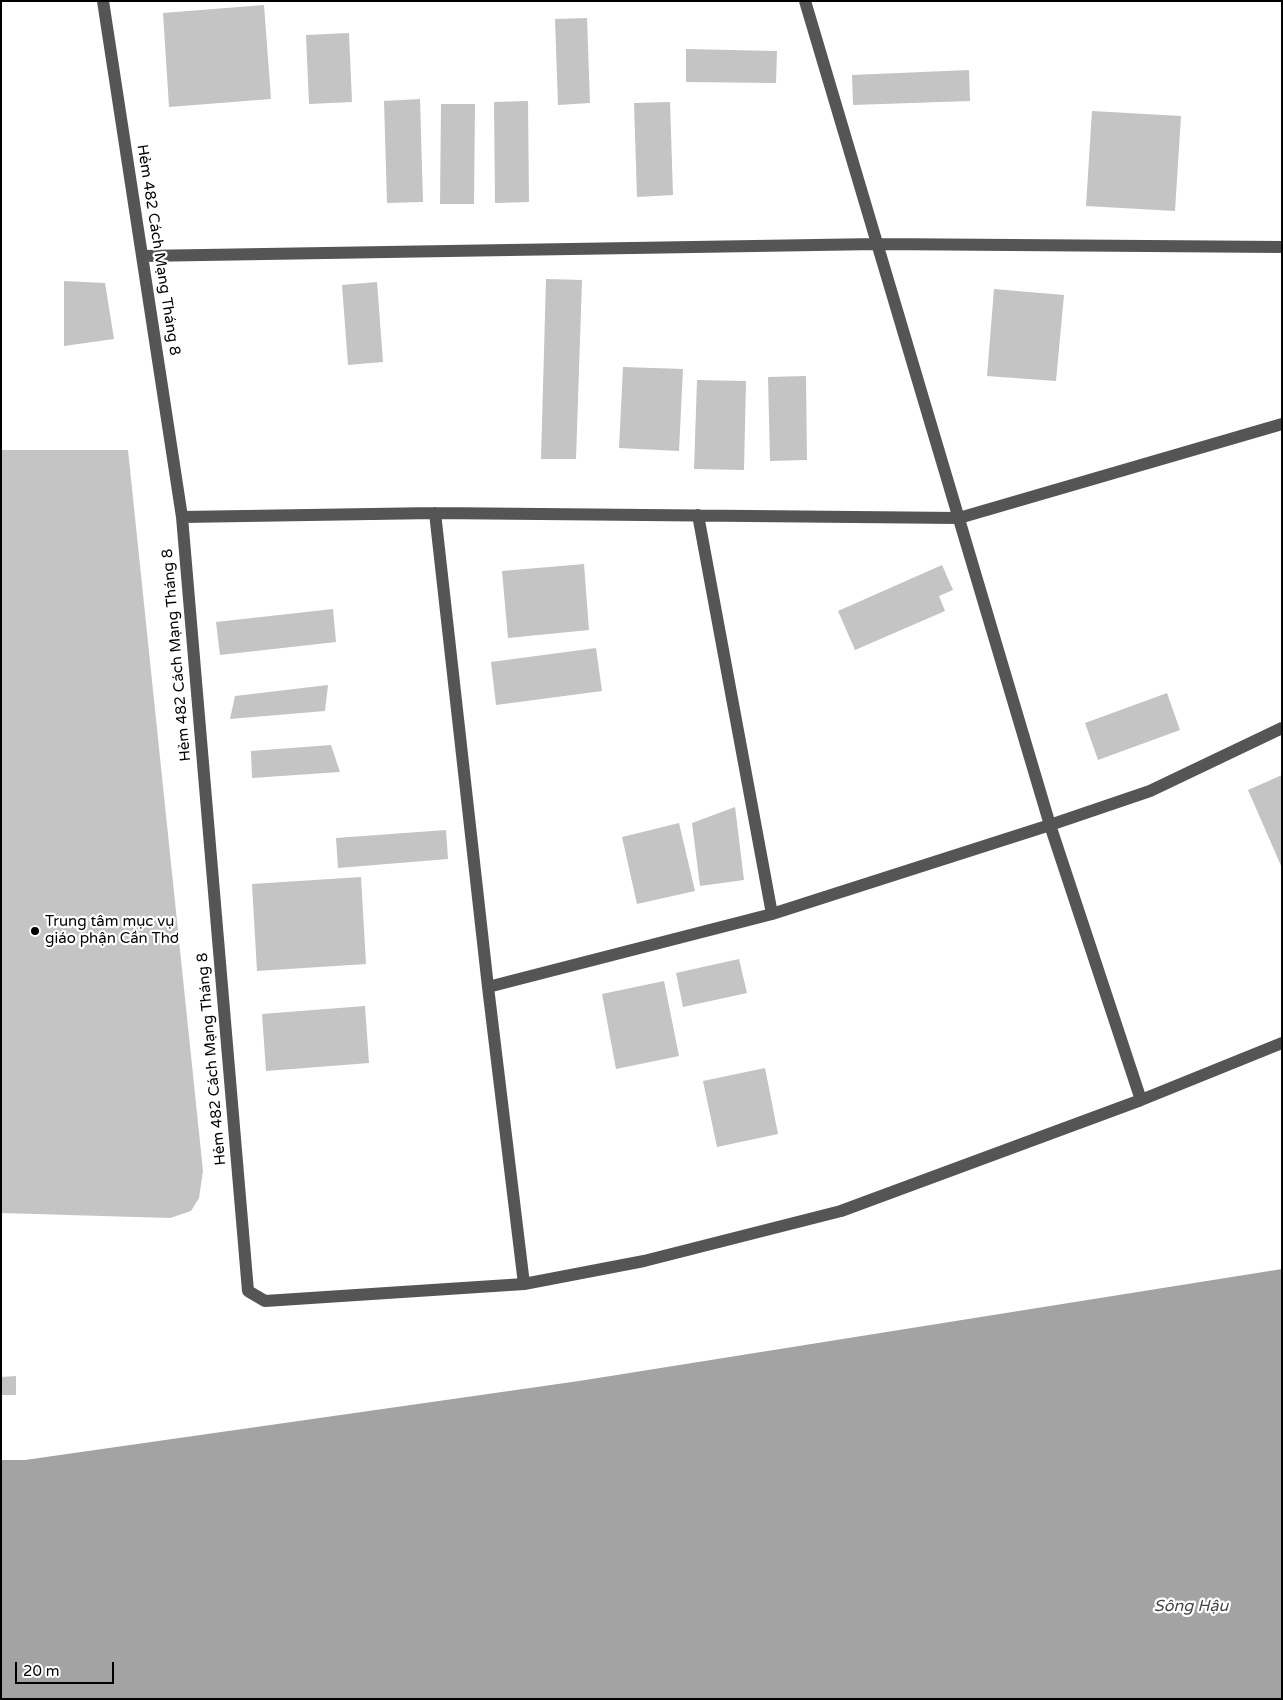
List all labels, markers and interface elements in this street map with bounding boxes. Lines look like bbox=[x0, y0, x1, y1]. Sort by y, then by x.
street label: Hẻm 482 Cách Mạng Tháng 8 bbox=[132, 143, 184, 357]
street label: Hẻm 482 Cách Mạng Tháng 8 bbox=[159, 548, 195, 762]
place label: Trung tâm mục vụ giáo phận Cần Thơ bbox=[45, 913, 179, 948]
marker: Trung tâm mục vụ giáo phận Cần Thơ bbox=[29, 925, 41, 937]
street label: Hẻm 482 Cách Mạng Tháng 8 bbox=[194, 952, 230, 1166]
water label: Sông Hậu bbox=[1154, 1597, 1228, 1617]
scale bar bbox=[18, 1652, 116, 1684]
text: 20 m bbox=[23, 1662, 60, 1680]

